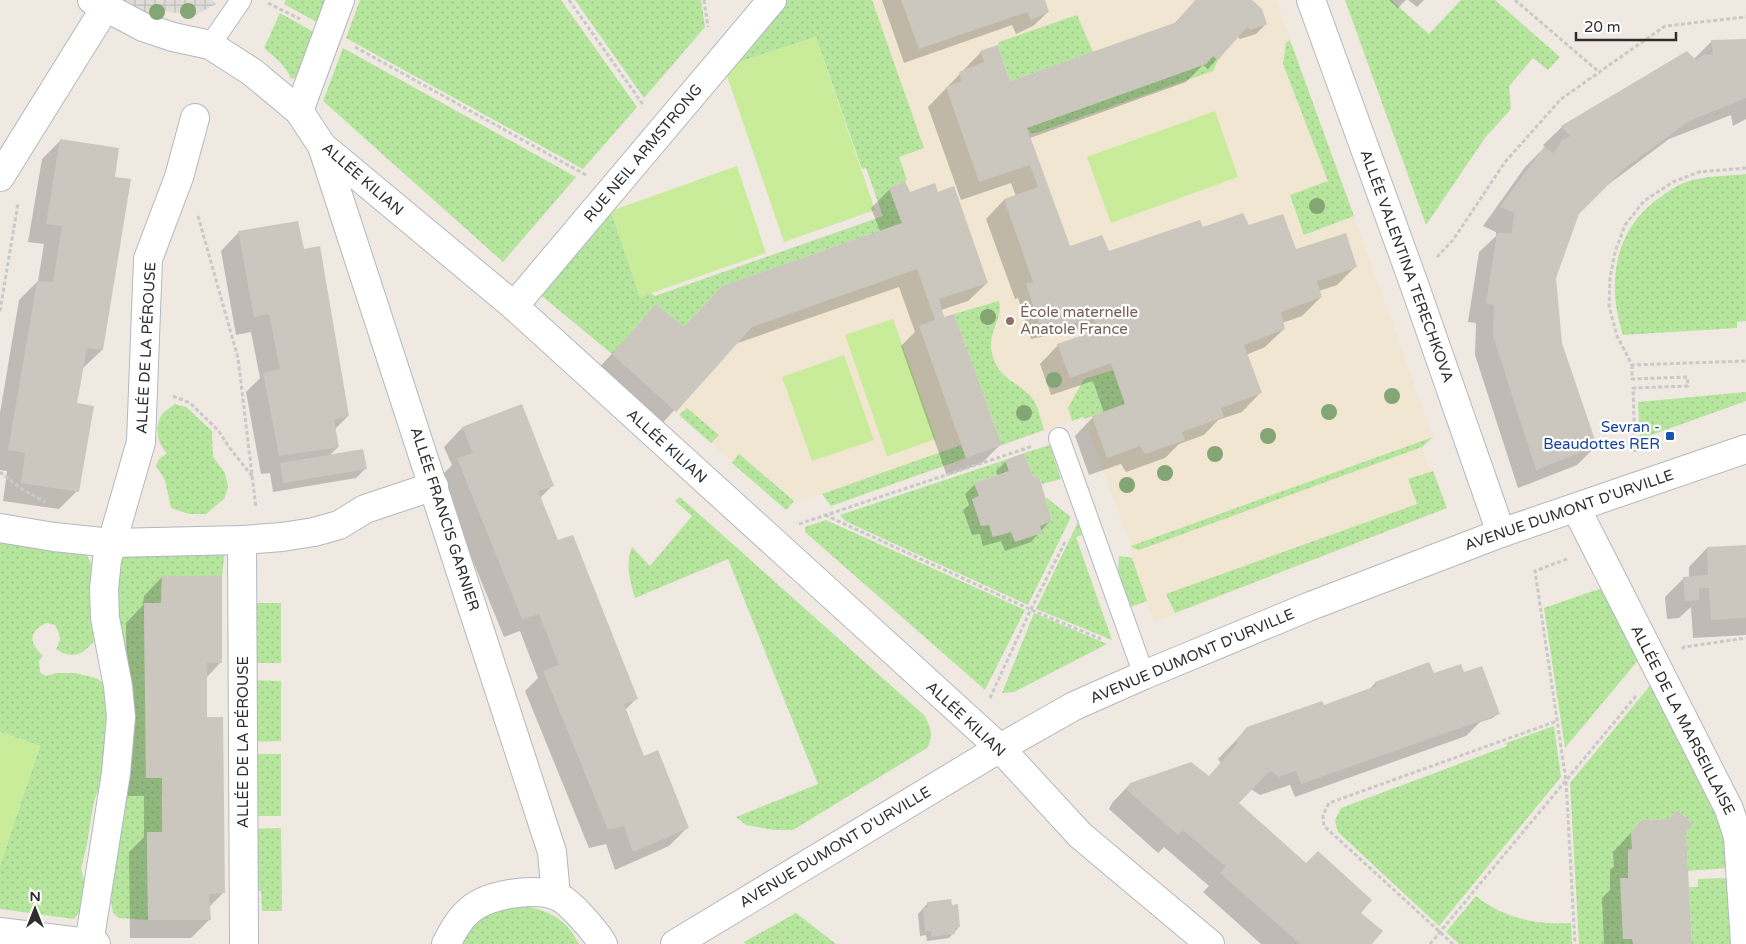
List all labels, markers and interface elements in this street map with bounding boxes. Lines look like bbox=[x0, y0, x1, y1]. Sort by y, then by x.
scale bar bbox=[1576, 10, 1676, 42]
text: 20 m bbox=[1584, 18, 1621, 36]
street label: RUE NEIL ARMSTRONG bbox=[580, 80, 706, 226]
street label: ALLÉE KILIAN bbox=[319, 139, 407, 219]
street label: ALLÉE VALENTINA TERECHKOVA bbox=[1356, 147, 1458, 385]
street label: ALLÉE DE LA PÉROUSE bbox=[133, 261, 159, 435]
place label: École maternelle Anatole France bbox=[1020, 303, 1138, 338]
marker: École maternelle Anatole France bbox=[1004, 315, 1016, 327]
street label: ALLÉE KILIAN bbox=[623, 405, 711, 487]
place label: Sevran - Beaudottes RER bbox=[1543, 418, 1660, 453]
street label: ALLÉE FRANCIS GARNIER bbox=[407, 425, 483, 613]
marker: Sevran - Beaudottes RER bbox=[1664, 430, 1676, 442]
street label: AVENUE DUMONT D'URVILLE bbox=[1462, 466, 1676, 554]
street label: AVENUE DUMONT D'URVILLE bbox=[1087, 605, 1297, 707]
street label: ALLÉE DE LA MARSEILLAISE bbox=[1627, 622, 1739, 818]
street label: ALLÉE DE LA PÉROUSE bbox=[234, 656, 252, 828]
street label: ALLÉE KILIAN bbox=[923, 678, 1009, 760]
street label: AVENUE DUMONT D'URVILLE bbox=[736, 783, 934, 911]
north arrow bbox=[10, 884, 60, 934]
text: N bbox=[29, 888, 41, 905]

